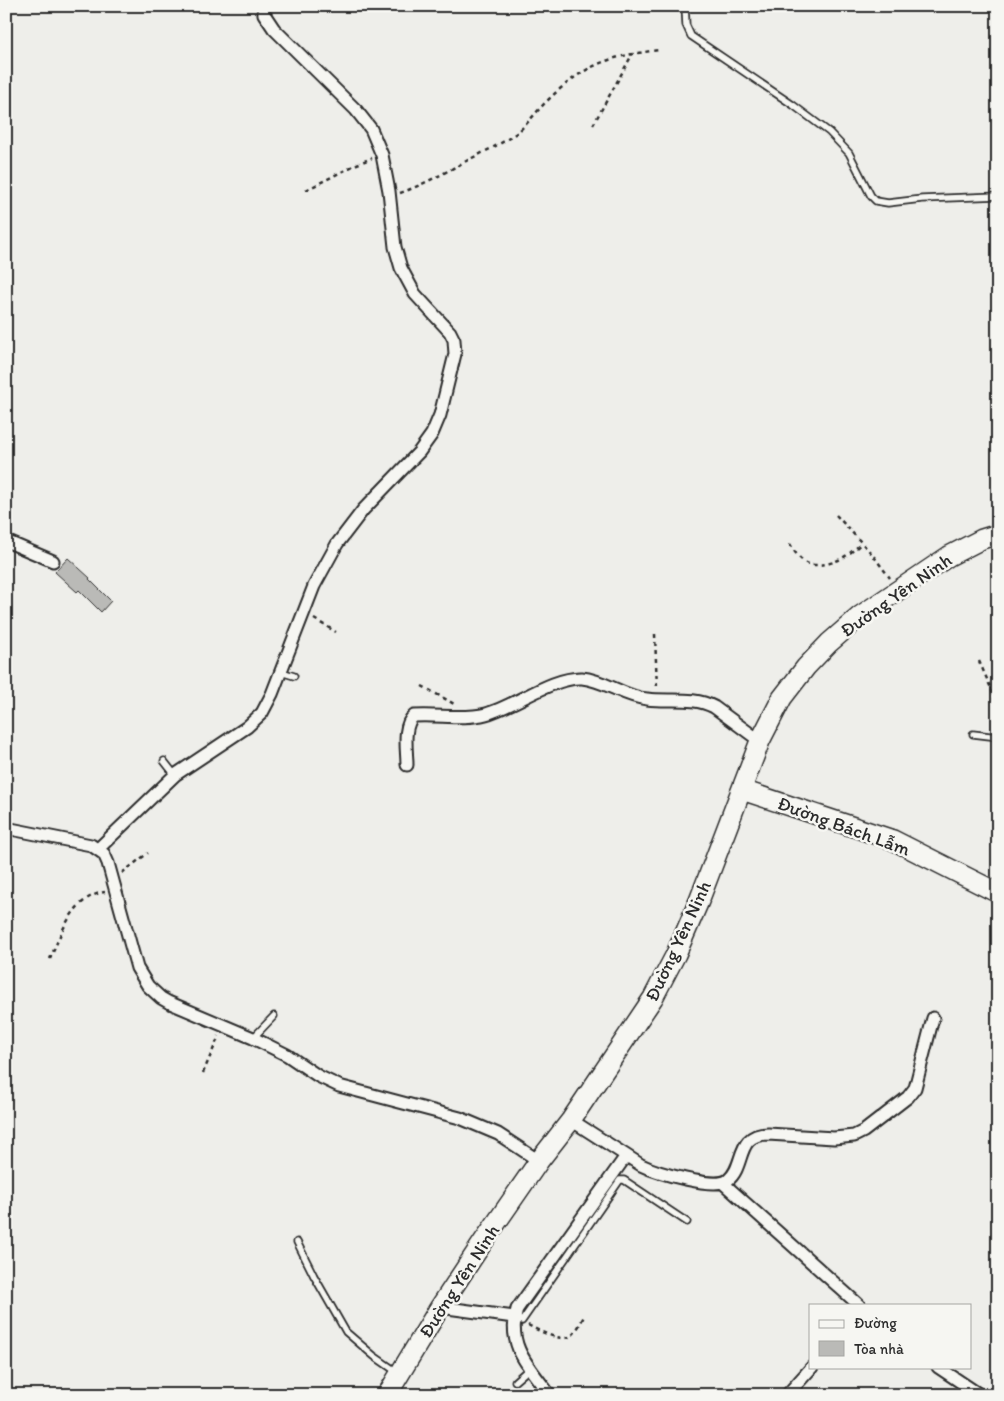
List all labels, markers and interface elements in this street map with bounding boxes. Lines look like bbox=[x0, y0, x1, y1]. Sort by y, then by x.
street label: Đường Yên Ninh bbox=[836, 548, 956, 642]
street label: Đường Bách Lẫm bbox=[774, 791, 914, 861]
street label: Đường Yên Ninh bbox=[640, 877, 716, 1005]
street label: Đường Yên Ninh bbox=[414, 1220, 504, 1342]
legend bbox=[809, 1304, 972, 1368]
text: Đường bbox=[854, 1314, 897, 1332]
text: Tòa nhà bbox=[854, 1340, 904, 1358]

